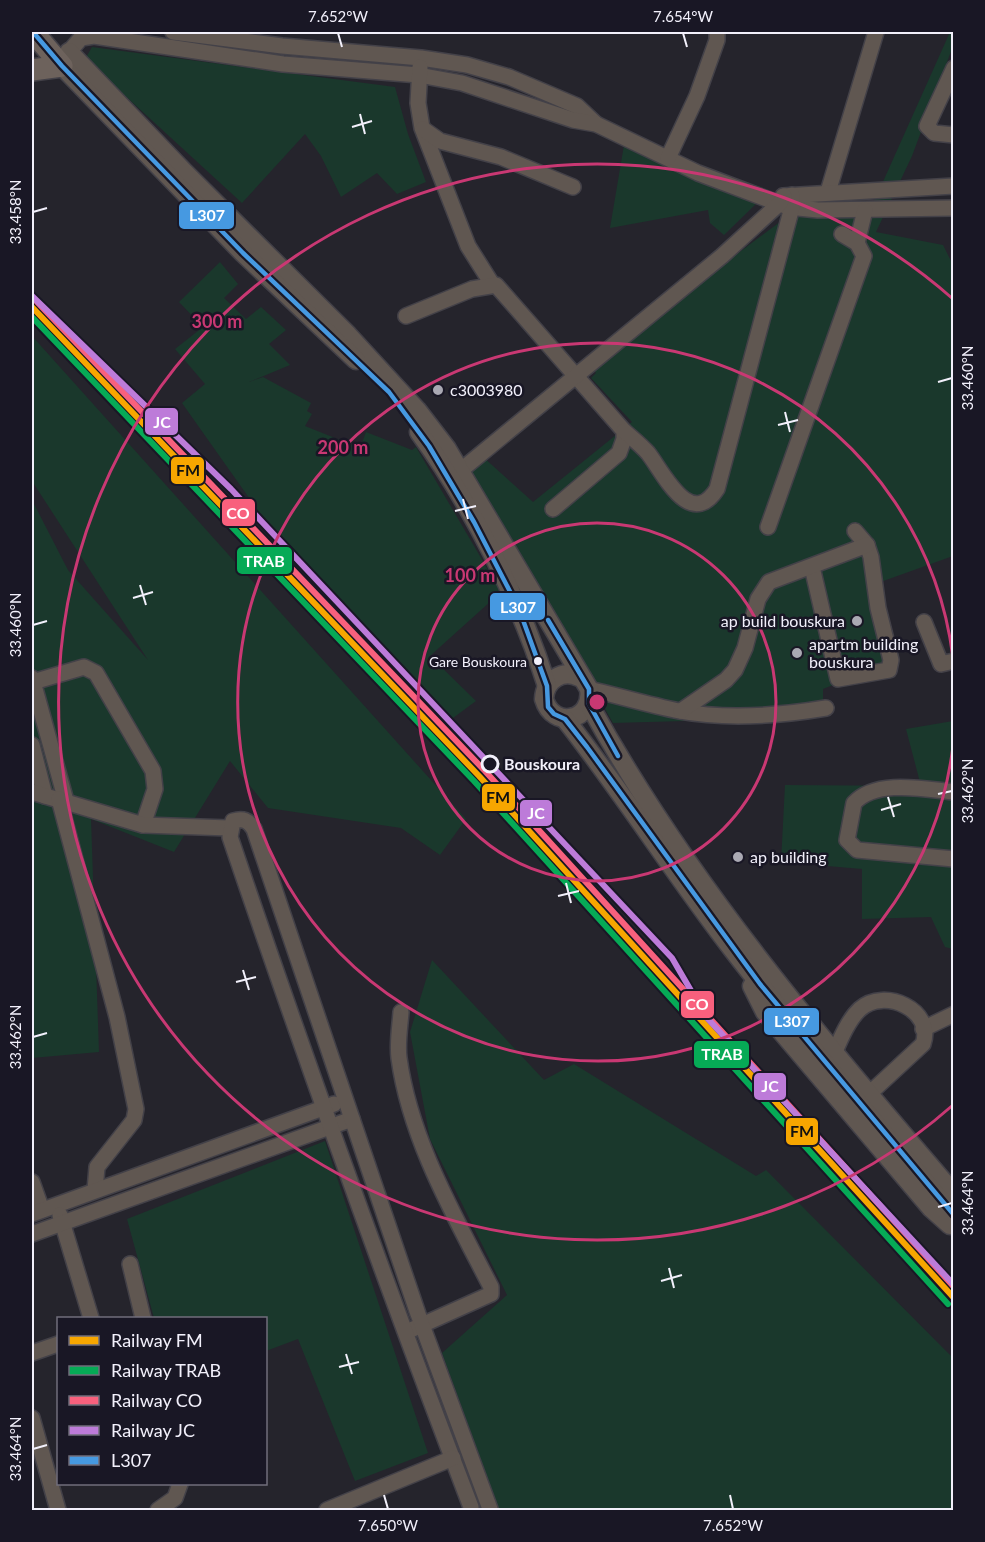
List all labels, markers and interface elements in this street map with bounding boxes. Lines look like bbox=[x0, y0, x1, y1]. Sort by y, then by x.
text: 7.652°W bbox=[308, 7, 369, 25]
text: 7.654°W bbox=[653, 7, 714, 25]
text: 33.458°N bbox=[6, 180, 24, 244]
line badge: L307 bbox=[178, 201, 235, 230]
text: L307 bbox=[189, 205, 225, 224]
text: 300 m bbox=[192, 310, 242, 332]
text: 33.460°N bbox=[958, 346, 976, 410]
place label: c3003980 bbox=[450, 380, 523, 399]
marker: c3003980 bbox=[431, 383, 445, 397]
line badge: JC bbox=[144, 407, 179, 436]
text: JC bbox=[153, 412, 171, 431]
text: 200 m bbox=[318, 436, 368, 458]
line badge: FM bbox=[170, 456, 205, 485]
text: FM bbox=[176, 460, 200, 479]
line badge: CO bbox=[221, 498, 256, 527]
text: CO bbox=[226, 503, 250, 522]
line badge: TRAB bbox=[236, 546, 293, 575]
text: TRAB bbox=[243, 551, 285, 570]
text: 100 m bbox=[445, 564, 495, 586]
line badge: L307 bbox=[489, 592, 546, 621]
text: 33.460°N bbox=[6, 593, 24, 657]
text: L307 bbox=[500, 597, 536, 616]
place label: ap build bouskura bbox=[721, 611, 845, 630]
marker: ap build bouskura bbox=[850, 614, 864, 628]
place label: apartm building bouskura bbox=[809, 634, 918, 671]
marker: apartm building bouskura bbox=[790, 646, 804, 660]
place label: Gare Bouskoura bbox=[429, 653, 527, 670]
marker: Gare Bouskoura bbox=[532, 655, 544, 667]
centre of rings bbox=[587, 692, 607, 712]
place label: Bouskoura bbox=[504, 754, 580, 773]
marker: Bouskoura bbox=[481, 755, 499, 773]
text: 33.462°N bbox=[958, 759, 976, 823]
line badge: FM bbox=[481, 783, 516, 812]
text: FM bbox=[486, 787, 510, 806]
line badge: JC bbox=[519, 799, 553, 827]
text: JC bbox=[527, 803, 545, 822]
place label: ap building bbox=[750, 847, 827, 866]
marker: ap building bbox=[731, 850, 745, 864]
line badge: CO bbox=[680, 990, 715, 1019]
text: CO bbox=[685, 994, 709, 1013]
text: 33.462°N bbox=[6, 1005, 24, 1069]
line badge: L307 bbox=[763, 1007, 820, 1036]
text: L307 bbox=[774, 1011, 810, 1030]
line badge: TRAB bbox=[693, 1040, 750, 1069]
text: TRAB bbox=[701, 1044, 743, 1063]
line badge: JC bbox=[753, 1072, 787, 1101]
text: JC bbox=[761, 1076, 779, 1095]
line badge: FM bbox=[785, 1117, 819, 1146]
text: FM bbox=[790, 1121, 814, 1140]
text: 33.464°N bbox=[958, 1171, 976, 1235]
legend bbox=[57, 1317, 267, 1485]
text: Railway FM bbox=[111, 1329, 203, 1351]
text: Railway TRAB bbox=[111, 1359, 221, 1381]
text: Railway CO bbox=[111, 1389, 202, 1411]
text: 33.464°N bbox=[6, 1417, 24, 1481]
text: Railway JC bbox=[111, 1419, 195, 1441]
text: L307 bbox=[111, 1449, 152, 1471]
text: 7.650°W bbox=[358, 1516, 419, 1534]
text: 7.652°W bbox=[703, 1516, 764, 1534]

